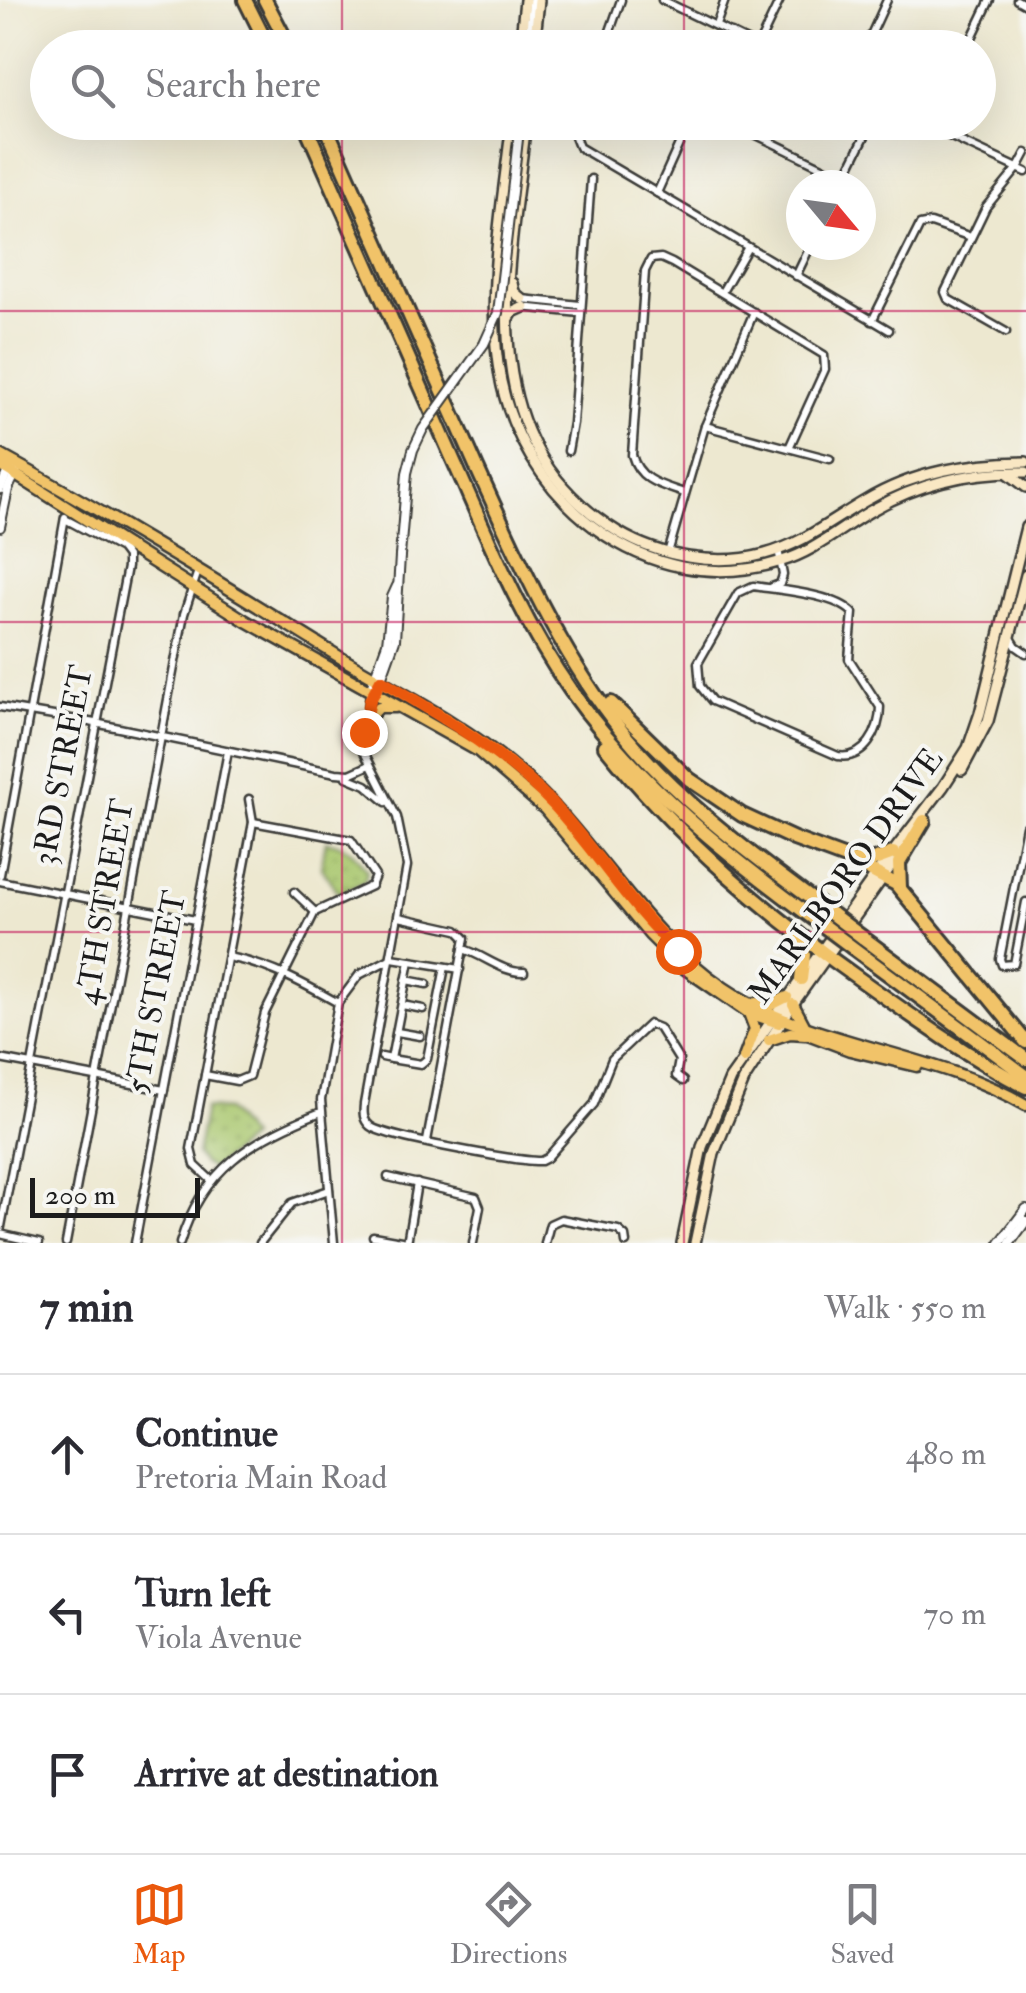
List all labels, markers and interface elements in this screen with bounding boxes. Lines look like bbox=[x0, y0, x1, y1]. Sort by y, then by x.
search box bbox=[30, 30, 996, 140]
icon: search bbox=[65, 58, 120, 113]
text: Search here bbox=[145, 61, 321, 109]
north arrow bbox=[786, 170, 876, 260]
street label: 3RD STREET bbox=[24, 662, 102, 868]
route end bbox=[342, 710, 388, 756]
street label: MARLBORO DRIVE bbox=[740, 740, 952, 1012]
street label: 4TH STREET bbox=[67, 796, 143, 1008]
street label: 5TH STREET bbox=[117, 887, 195, 1096]
route start bbox=[656, 929, 702, 975]
scale bar bbox=[30, 1173, 200, 1218]
text: 200 m bbox=[45, 1178, 116, 1213]
text: 7 min bbox=[40, 1282, 134, 1334]
text: Walk · 550 m bbox=[824, 1288, 986, 1328]
text: Continue bbox=[135, 1410, 278, 1458]
icon: ahead bbox=[40, 1427, 95, 1482]
text: 480 m bbox=[906, 1434, 986, 1474]
text: Pretoria Main Road bbox=[135, 1458, 387, 1498]
text: Turn left bbox=[135, 1570, 271, 1618]
icon: left bbox=[40, 1587, 95, 1642]
text: 70 m bbox=[923, 1594, 986, 1634]
text: Viola Avenue bbox=[135, 1618, 302, 1658]
icon: arrive bbox=[40, 1747, 95, 1802]
text: Arrive at destination bbox=[135, 1750, 439, 1798]
tab: Map bbox=[132, 1877, 187, 1972]
tab: Directions bbox=[450, 1877, 567, 1972]
tab: Saved bbox=[830, 1877, 894, 1972]

